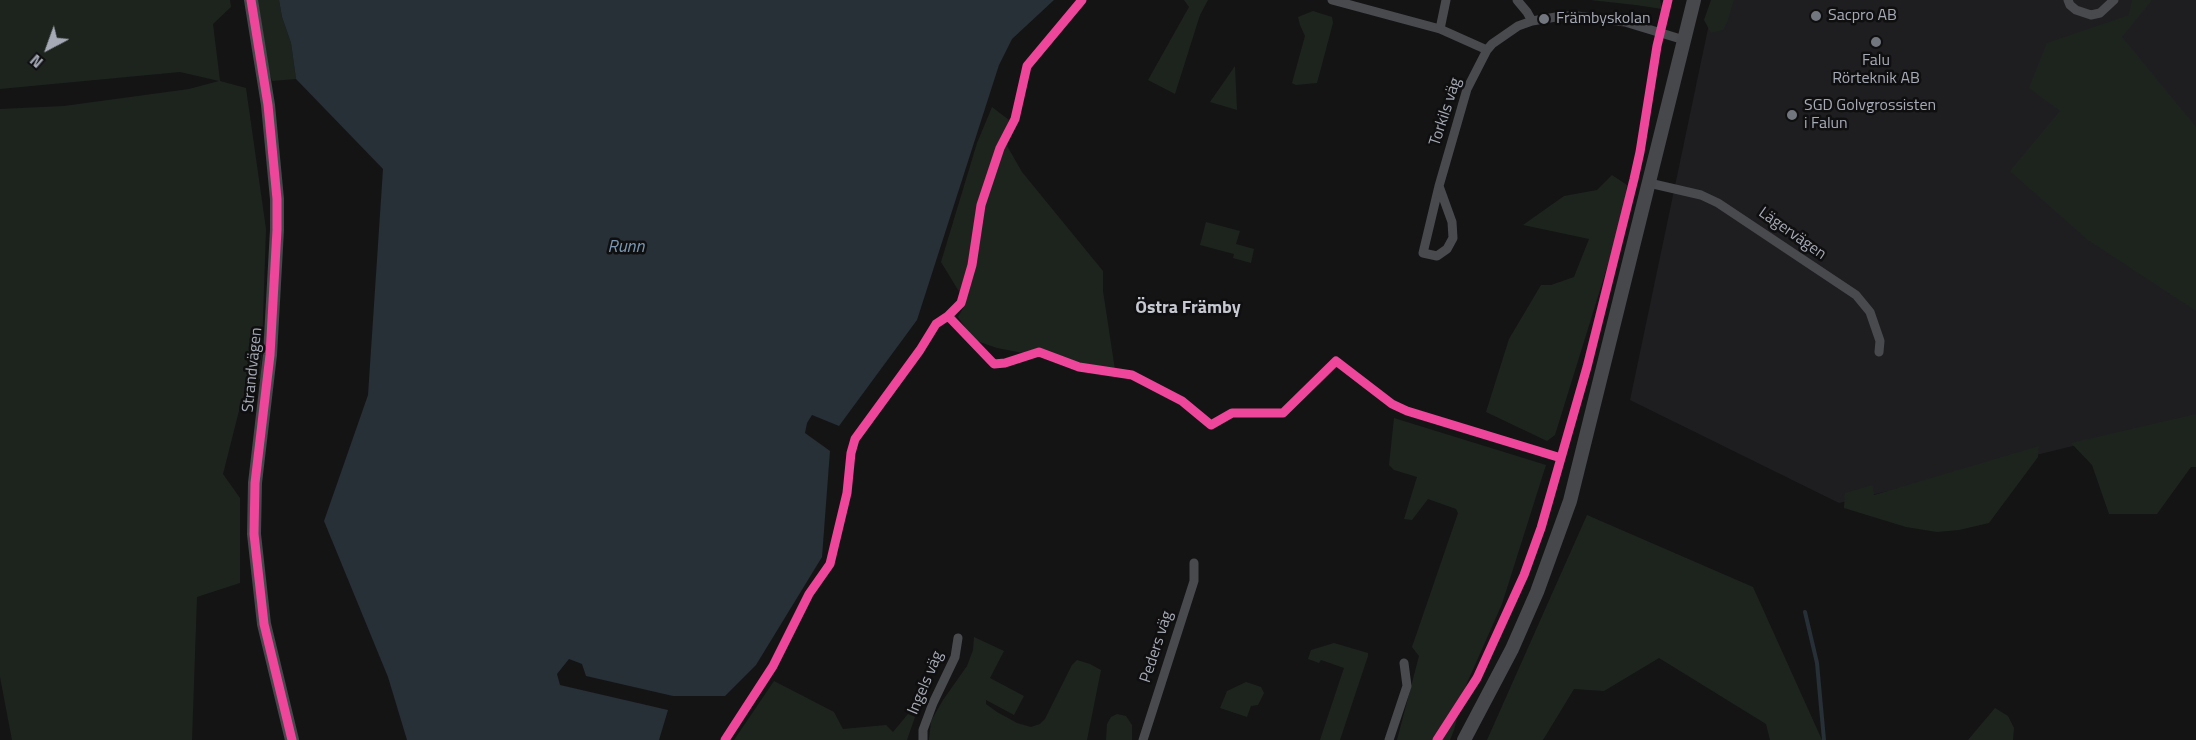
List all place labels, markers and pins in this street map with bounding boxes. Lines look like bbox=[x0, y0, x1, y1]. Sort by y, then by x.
place label: Sacpro AB bbox=[1828, 6, 1897, 26]
place label: Främbyskolan bbox=[1556, 9, 1651, 29]
marker: Sacpro AB bbox=[1809, 9, 1823, 23]
marker: Främbyskolan bbox=[1537, 12, 1551, 26]
marker: Falu Rörteknik AB bbox=[1869, 35, 1883, 49]
place label: Falu Rörteknik AB bbox=[1832, 51, 1920, 89]
place label: SGD Golvgrossisten i Falun bbox=[1804, 96, 1936, 134]
marker: SGD Golvgrossisten i Falun bbox=[1785, 108, 1799, 122]

